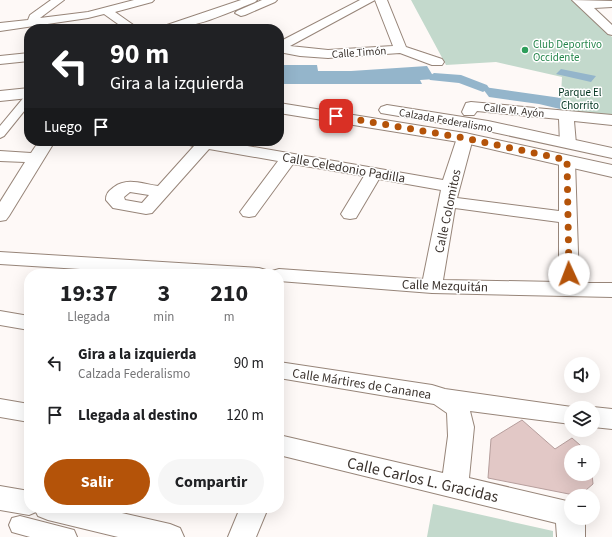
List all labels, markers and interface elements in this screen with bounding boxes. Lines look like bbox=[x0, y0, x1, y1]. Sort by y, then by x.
text: 90 m bbox=[110, 34, 169, 74]
place label: Club Deportivo Occidente bbox=[533, 37, 602, 65]
icon: left bbox=[44, 40, 96, 92]
street label: Calle Timón bbox=[331, 43, 387, 62]
marker: Club Deportivo Occidente bbox=[520, 45, 530, 55]
text: Gira a la izquierda bbox=[110, 71, 244, 96]
park label: Parque El Chorrito bbox=[558, 85, 602, 113]
pin bbox=[319, 99, 353, 133]
street label: Calle M. Ayón bbox=[483, 100, 545, 121]
icon: arrive bbox=[325, 105, 347, 127]
street label: Calzada Federalismo bbox=[398, 105, 494, 136]
icon: arrive bbox=[90, 116, 112, 138]
text: Luego bbox=[44, 117, 82, 138]
street label: Calle Celedonio Padilla bbox=[281, 148, 407, 188]
street label: Calle Colomitos bbox=[430, 167, 466, 255]
position arrow bbox=[548, 253, 590, 295]
text: 19:37 bbox=[60, 276, 118, 311]
text: 3 bbox=[158, 276, 170, 311]
text: 210 bbox=[210, 276, 248, 311]
street label: Calle Mezquitán bbox=[402, 276, 488, 296]
text: Llegada bbox=[67, 308, 110, 326]
text: min bbox=[153, 308, 174, 326]
text: m bbox=[224, 308, 235, 326]
text: Gira a la izquierda bbox=[78, 344, 197, 365]
icon: left bbox=[44, 352, 66, 374]
text: 90 m bbox=[234, 353, 264, 374]
map controls bbox=[564, 357, 600, 525]
button: sound bbox=[564, 357, 600, 393]
street label: Calle Mártires de Cananea bbox=[291, 364, 433, 404]
text: Calzada Federalismo bbox=[78, 365, 190, 383]
button: layers bbox=[564, 401, 600, 437]
icon: arrive bbox=[44, 404, 66, 426]
text: Llegada al destino bbox=[78, 405, 198, 426]
text: 120 m bbox=[226, 405, 264, 426]
button: + bbox=[564, 445, 600, 481]
street label: Calle Carlos L. Gracidas bbox=[345, 452, 501, 508]
button: Salir bbox=[44, 459, 150, 505]
button: Compartir bbox=[158, 459, 264, 505]
button: − bbox=[564, 489, 600, 525]

